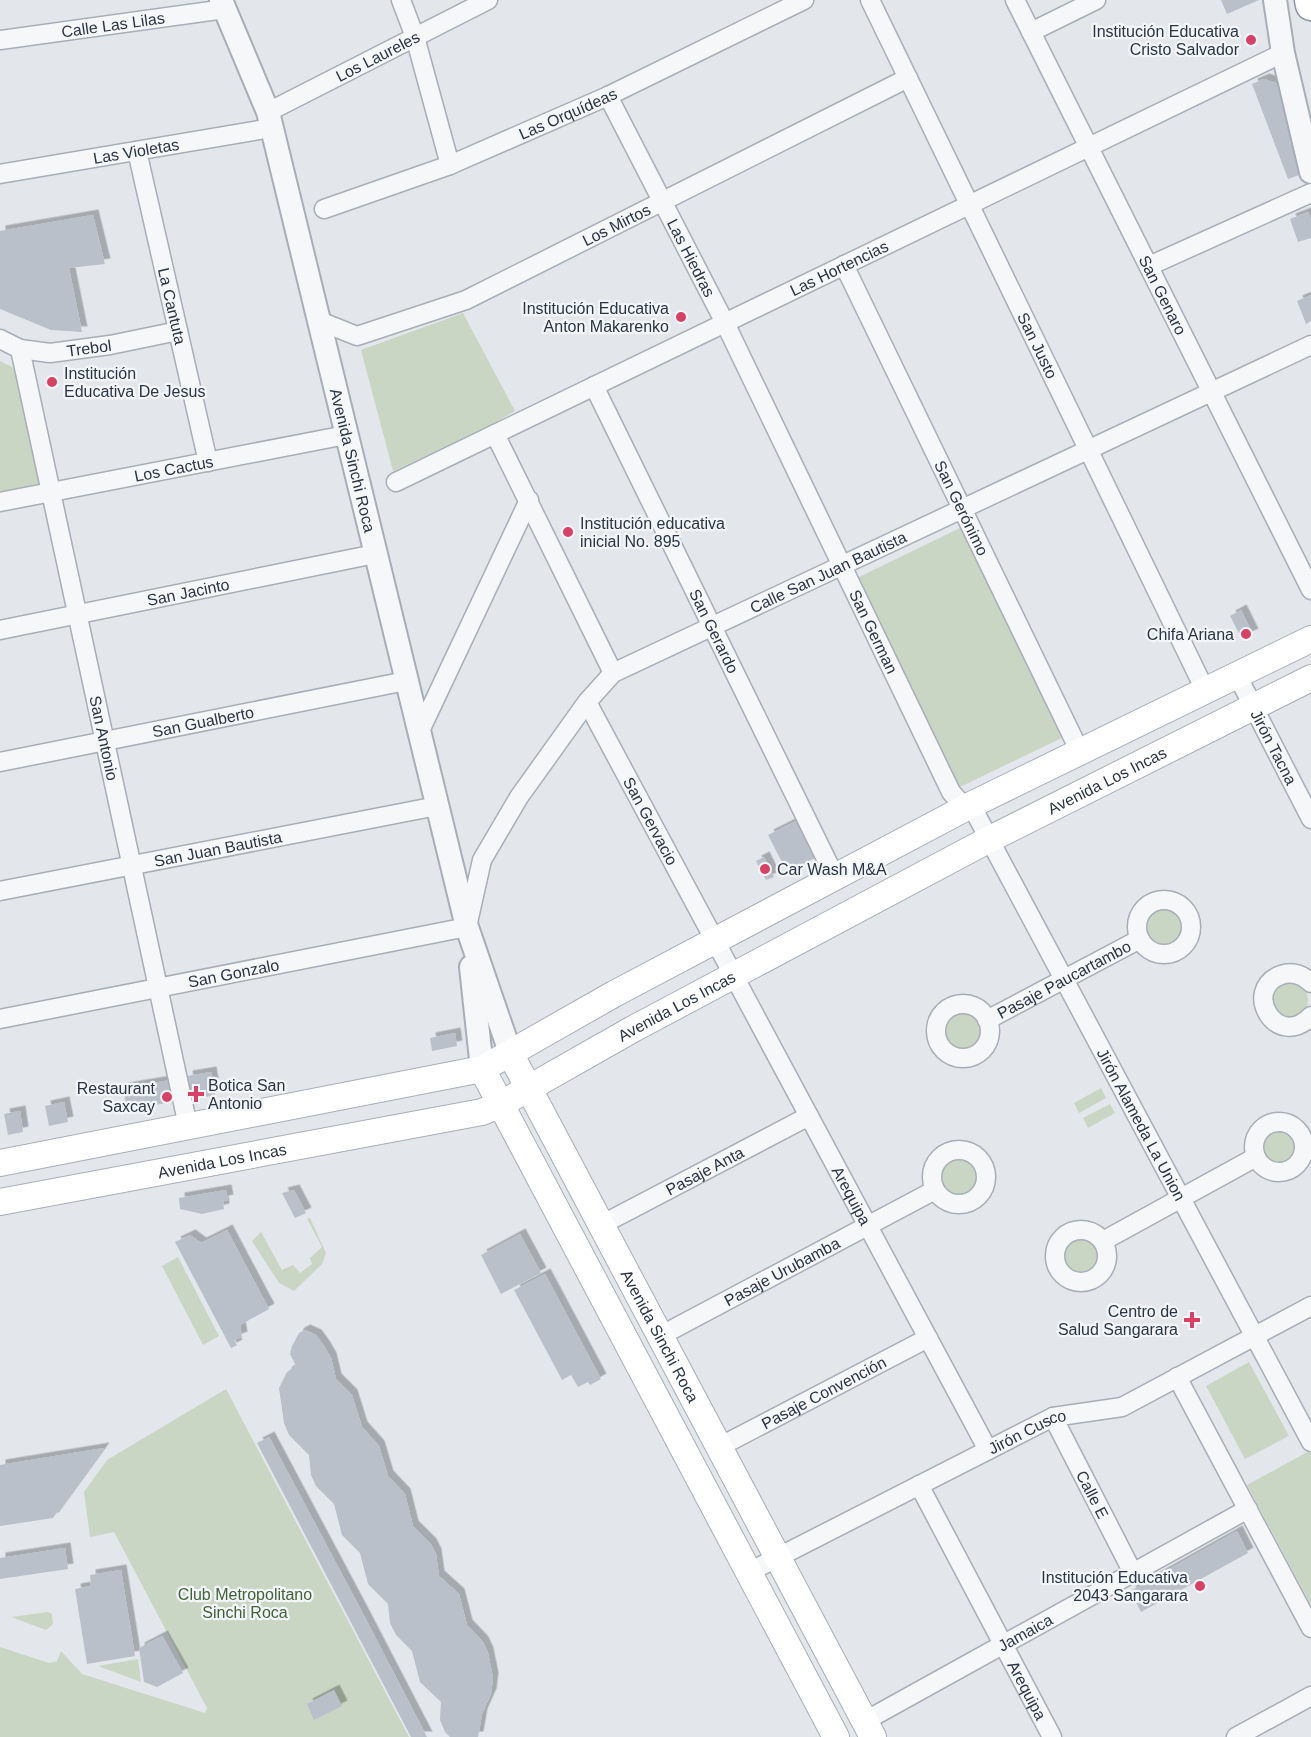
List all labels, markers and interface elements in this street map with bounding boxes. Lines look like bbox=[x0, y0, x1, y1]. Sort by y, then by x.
street label: Calle Las Lilas bbox=[60, 9, 166, 40]
place label: Institución Educativa Cristo Salvador bbox=[1092, 23, 1240, 58]
street label: Los Laureles bbox=[333, 28, 422, 85]
marker: Institución Educativa Cristo Salvador bbox=[1244, 33, 1258, 47]
street label: Las Orquídeas bbox=[516, 85, 620, 142]
street label: Las Violetas bbox=[92, 135, 180, 167]
street label: Los Mirtos bbox=[579, 200, 653, 249]
street label: Las Hiedras bbox=[664, 216, 719, 300]
street label: Las Hortencias bbox=[787, 237, 891, 299]
street label: San Genaro bbox=[1136, 253, 1190, 337]
street label: La Cantuta bbox=[155, 266, 189, 346]
place label: Institución Educativa Anton Makarenko bbox=[522, 300, 669, 335]
marker: Institución Educativa Anton Makarenko bbox=[674, 310, 688, 324]
street label: San Justo bbox=[1015, 310, 1061, 381]
street label: Trebol bbox=[66, 336, 112, 359]
place label: Institución Educativa De Jesus bbox=[64, 365, 205, 400]
marker: Institución Educativa De Jesus bbox=[45, 375, 59, 389]
street label: Avenida Sinchi Roca bbox=[327, 387, 379, 534]
street label: Los Cactus bbox=[133, 452, 215, 484]
street label: San Gerónimo bbox=[932, 458, 992, 558]
place label: Institución educativa inicial No. 895 bbox=[580, 515, 725, 550]
marker: Institución educativa inicial No. 895 bbox=[561, 525, 575, 539]
street label: Calle San Juan Bautista bbox=[747, 528, 909, 616]
street label: San Jacinto bbox=[145, 575, 231, 609]
street label: San Gerardo bbox=[686, 586, 742, 676]
street label: San German bbox=[846, 587, 901, 676]
place label: Chifa Ariana bbox=[1147, 626, 1234, 643]
marker: Chifa Ariana bbox=[1239, 627, 1253, 641]
street label: San Antonio bbox=[87, 694, 122, 782]
street label: San Gualberto bbox=[151, 703, 255, 740]
street label: Jirón Tacna bbox=[1248, 707, 1300, 787]
street label: Avenida Los Incas bbox=[1045, 743, 1169, 817]
street label: San Gervacio bbox=[620, 774, 681, 868]
street label: San Juan Bautista bbox=[153, 828, 283, 869]
place label: Car Wash M&A bbox=[777, 861, 887, 878]
marker: Car Wash M&A bbox=[758, 862, 772, 876]
street label: Pasaje Paucartambo bbox=[994, 937, 1134, 1022]
street label: San Gonzalo bbox=[186, 956, 281, 990]
street label: Avenida Los Incas bbox=[615, 968, 738, 1044]
street label: Jirón Alameda La Union bbox=[1094, 1045, 1189, 1203]
place label: Botica San Antonio bbox=[208, 1077, 285, 1112]
place label: Restaurant Saxcay bbox=[77, 1080, 156, 1115]
marker: Botica San Antonio bbox=[189, 1087, 203, 1101]
marker: Restaurant Saxcay bbox=[160, 1090, 174, 1104]
street label: Avenida Los Incas bbox=[156, 1140, 288, 1181]
street label: Pasaje Anta bbox=[663, 1143, 747, 1198]
street label: Arequipa bbox=[829, 1163, 874, 1228]
street label: Pasaje Urubamba bbox=[721, 1234, 843, 1309]
street label: Avenida Sinchi Roca bbox=[618, 1267, 702, 1405]
place label: Centro de Salud Sangarara bbox=[1058, 1303, 1178, 1338]
marker: Centro de Salud Sangarara bbox=[1183, 1311, 1201, 1329]
street label: Pasaje Convención bbox=[759, 1353, 889, 1432]
street label: Jirón Cusco bbox=[985, 1407, 1067, 1457]
street label: Calle E bbox=[1073, 1468, 1112, 1521]
place label: Institución Educativa 2043 Sangarara bbox=[1041, 1569, 1188, 1604]
marker: Institución Educativa 2043 Sangarara bbox=[1193, 1579, 1207, 1593]
park label: Club Metropolitano Sinchi Roca bbox=[178, 1586, 312, 1621]
street label: Jamaica bbox=[995, 1610, 1055, 1654]
street label: Arequipa bbox=[1005, 1658, 1050, 1723]

